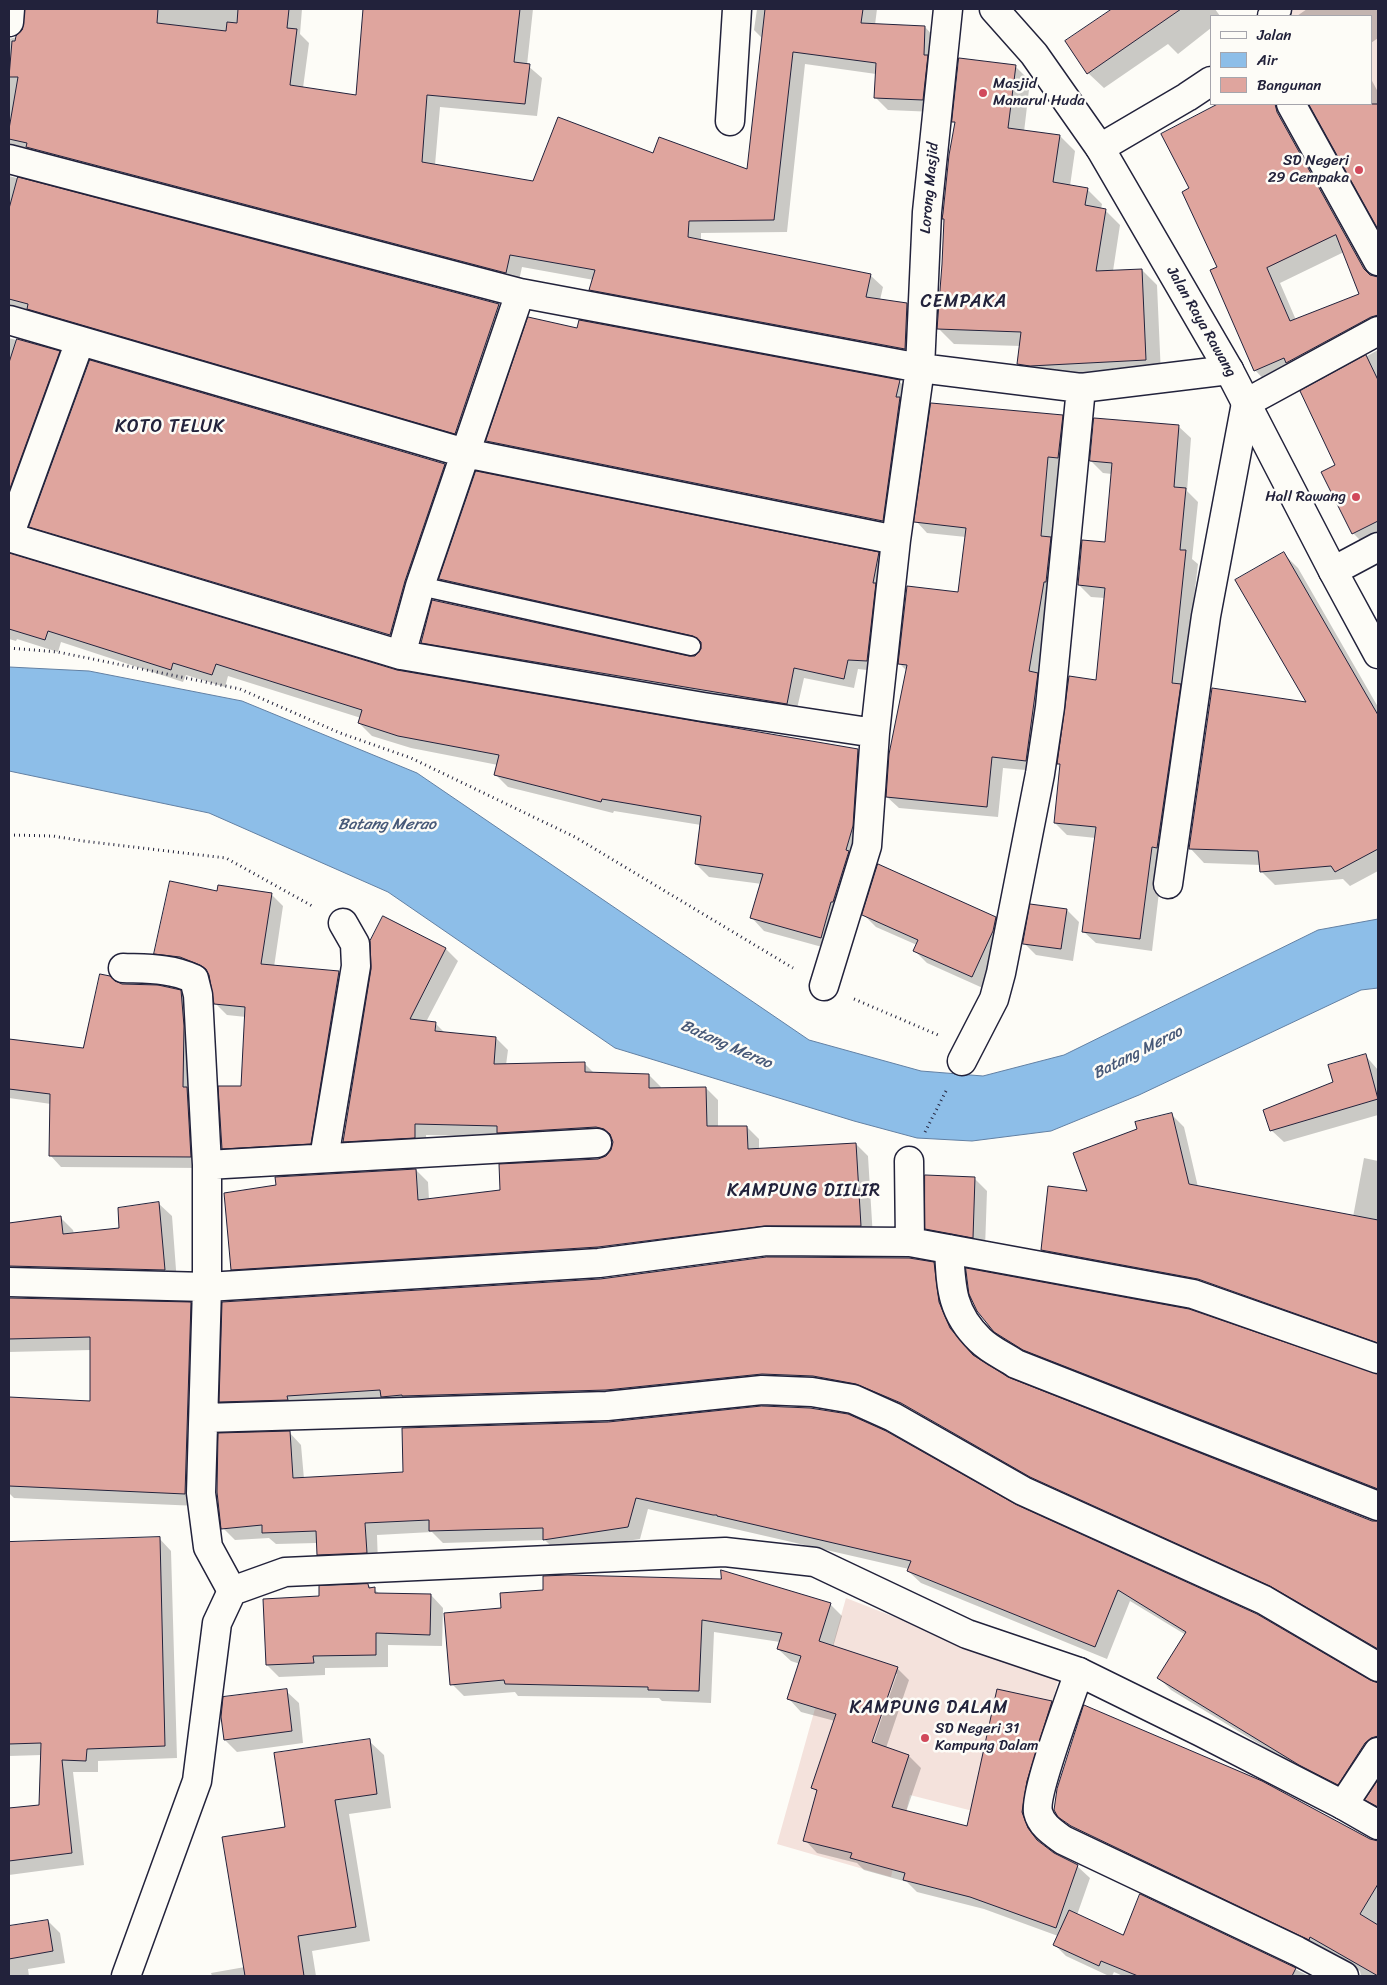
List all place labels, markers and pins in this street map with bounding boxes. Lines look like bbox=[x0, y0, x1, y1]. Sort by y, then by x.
place label: Masjid Manarul Huda bbox=[993, 75, 1085, 110]
marker: Masjid Manarul Huda bbox=[977, 87, 989, 99]
place label: SD Negeri 29 Cempaka bbox=[1268, 152, 1349, 187]
marker: SD Negeri 29 Cempaka bbox=[1353, 164, 1365, 176]
place label: Hall Rawang bbox=[1265, 488, 1346, 506]
marker: Hall Rawang bbox=[1350, 491, 1362, 503]
place label: SD Negeri 31 Kampung Dalam bbox=[935, 1720, 1039, 1755]
marker: SD Negeri 31 Kampung Dalam bbox=[919, 1732, 931, 1744]

